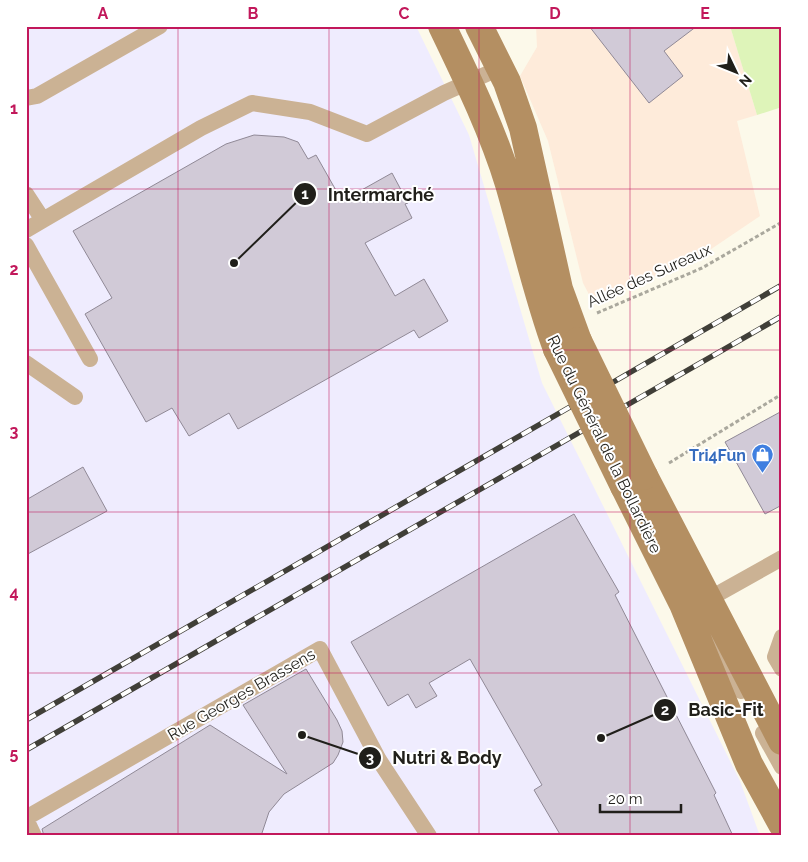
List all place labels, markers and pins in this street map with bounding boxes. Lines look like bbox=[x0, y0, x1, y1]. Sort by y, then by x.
callout: Intermarché bbox=[293, 178, 444, 211]
shop icon: Tri4Fun bbox=[750, 443, 774, 474]
place label: Tri4Fun bbox=[689, 446, 746, 465]
callout: Basic-Fit bbox=[653, 693, 773, 726]
callout: Nutri & Body bbox=[358, 742, 512, 775]

